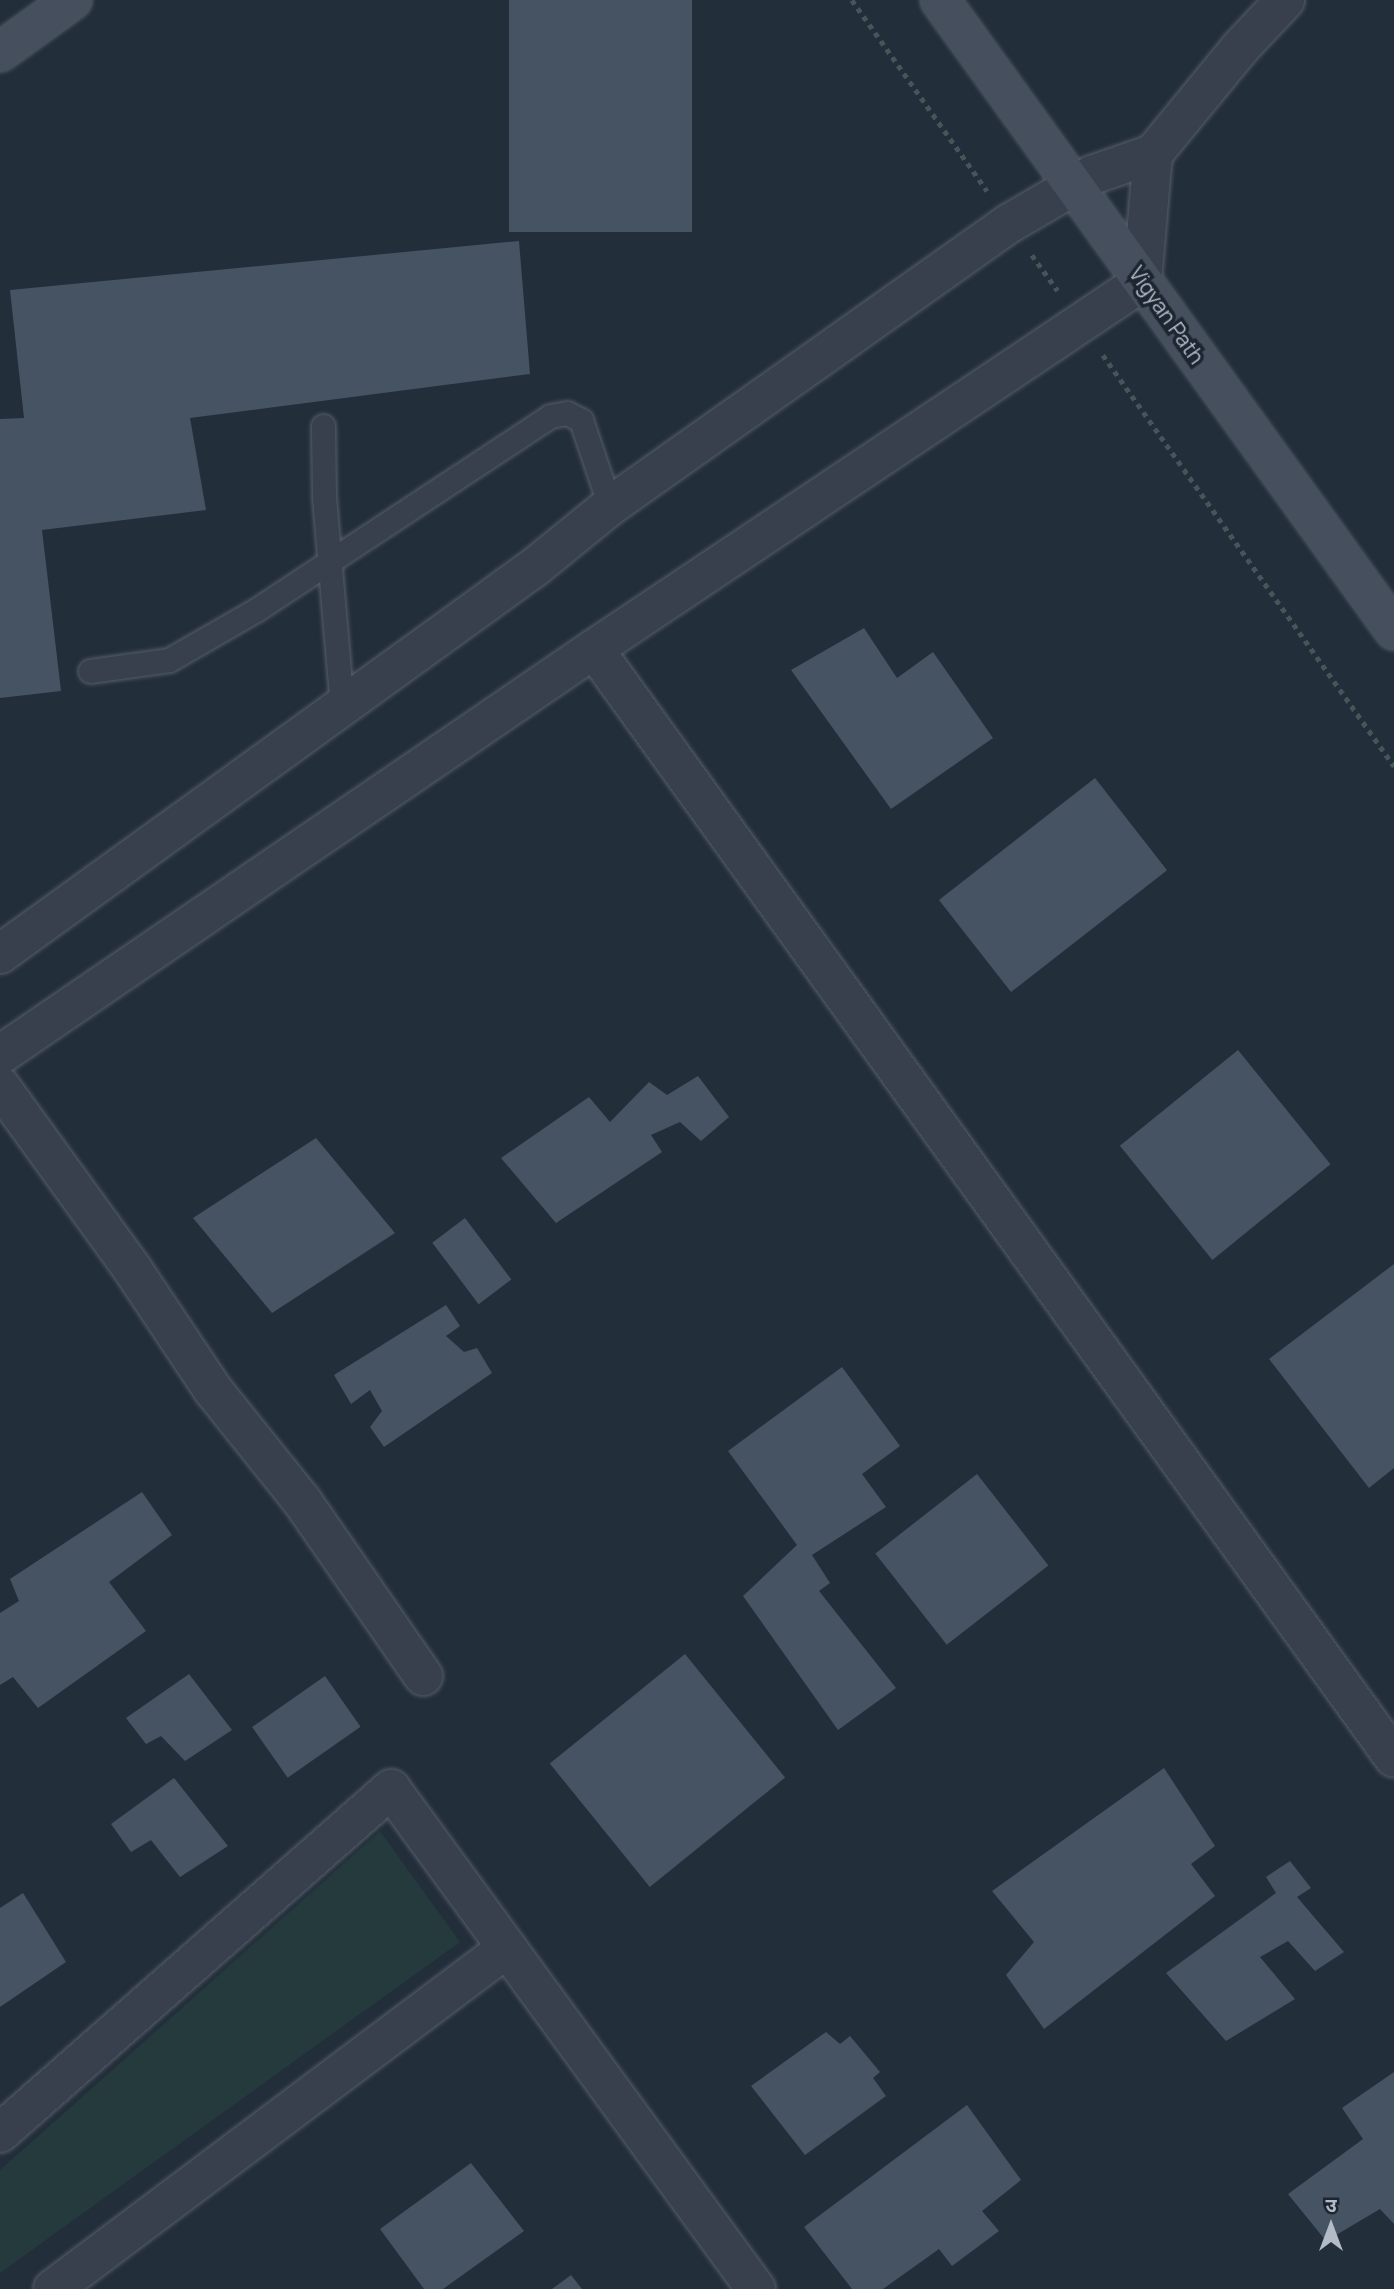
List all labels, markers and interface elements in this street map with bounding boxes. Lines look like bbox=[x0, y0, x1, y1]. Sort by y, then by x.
street label: Vigyan Path bbox=[1124, 261, 1210, 369]
north arrow bbox=[1296, 2191, 1366, 2261]
text: उ bbox=[1325, 2192, 1337, 2218]

